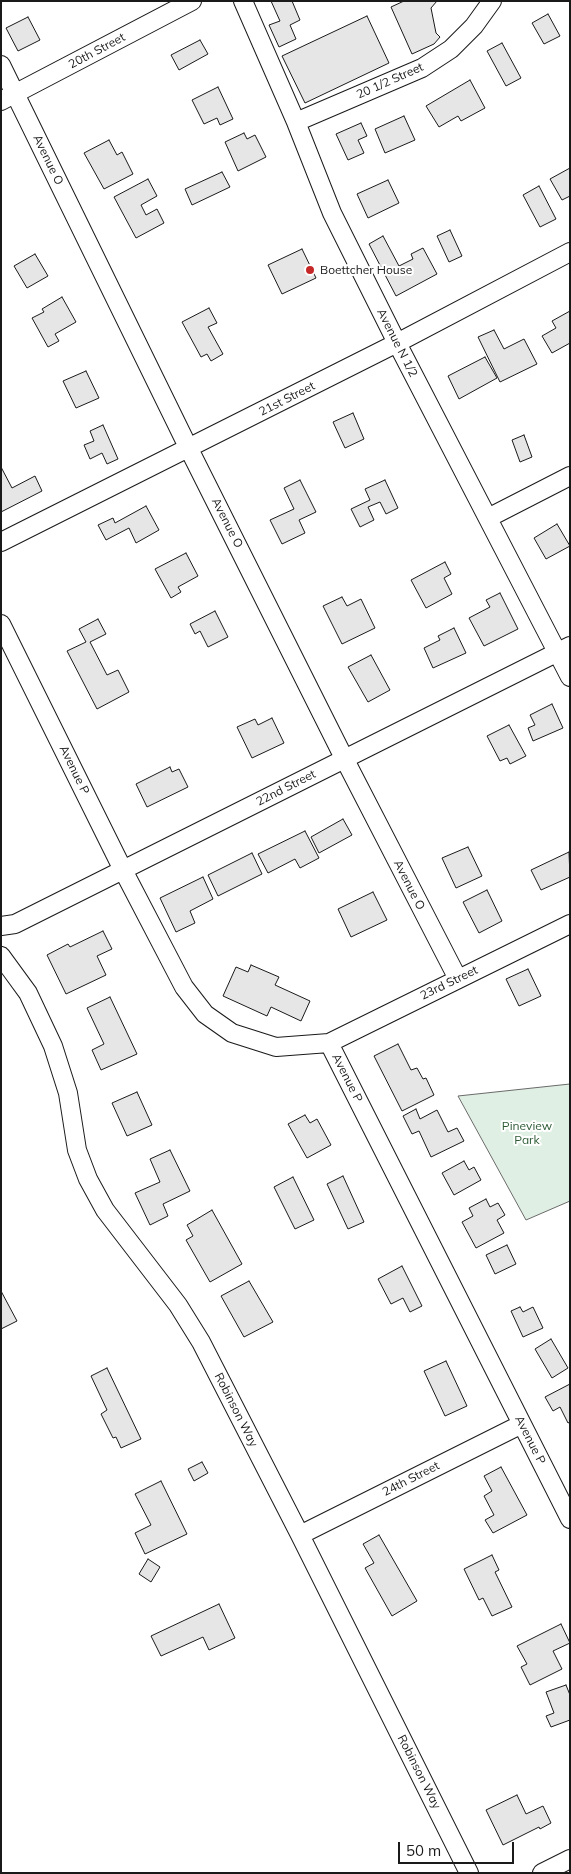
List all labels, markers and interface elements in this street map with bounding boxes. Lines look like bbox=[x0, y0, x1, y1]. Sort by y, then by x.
street label: 20th Street bbox=[66, 30, 128, 72]
street label: 20 1/2 Street bbox=[354, 60, 426, 102]
street label: Avenue O bbox=[30, 132, 66, 188]
place label: Boettcher House bbox=[320, 263, 412, 277]
marker: Boettcher House bbox=[304, 264, 316, 276]
street label: Avenue N 1/2 bbox=[374, 306, 420, 380]
street label: 21st Street bbox=[257, 379, 317, 419]
street label: Avenue O bbox=[208, 496, 246, 550]
street label: Avenue P bbox=[56, 743, 92, 797]
street label: 22nd Street bbox=[254, 767, 318, 809]
street label: Avenue O bbox=[390, 858, 428, 912]
street label: 23rd Street bbox=[418, 963, 480, 1003]
street label: Avenue P bbox=[329, 1051, 365, 1105]
park label: Pineview Park bbox=[502, 1119, 552, 1147]
street label: Robinson Way bbox=[211, 1371, 261, 1449]
street label: Avenue P bbox=[512, 1413, 548, 1467]
street label: 24th Street bbox=[380, 1459, 442, 1499]
street label: Robinson Way bbox=[394, 1733, 444, 1811]
scale bar bbox=[401, 1832, 517, 1864]
text: 50 m bbox=[406, 1841, 441, 1860]

